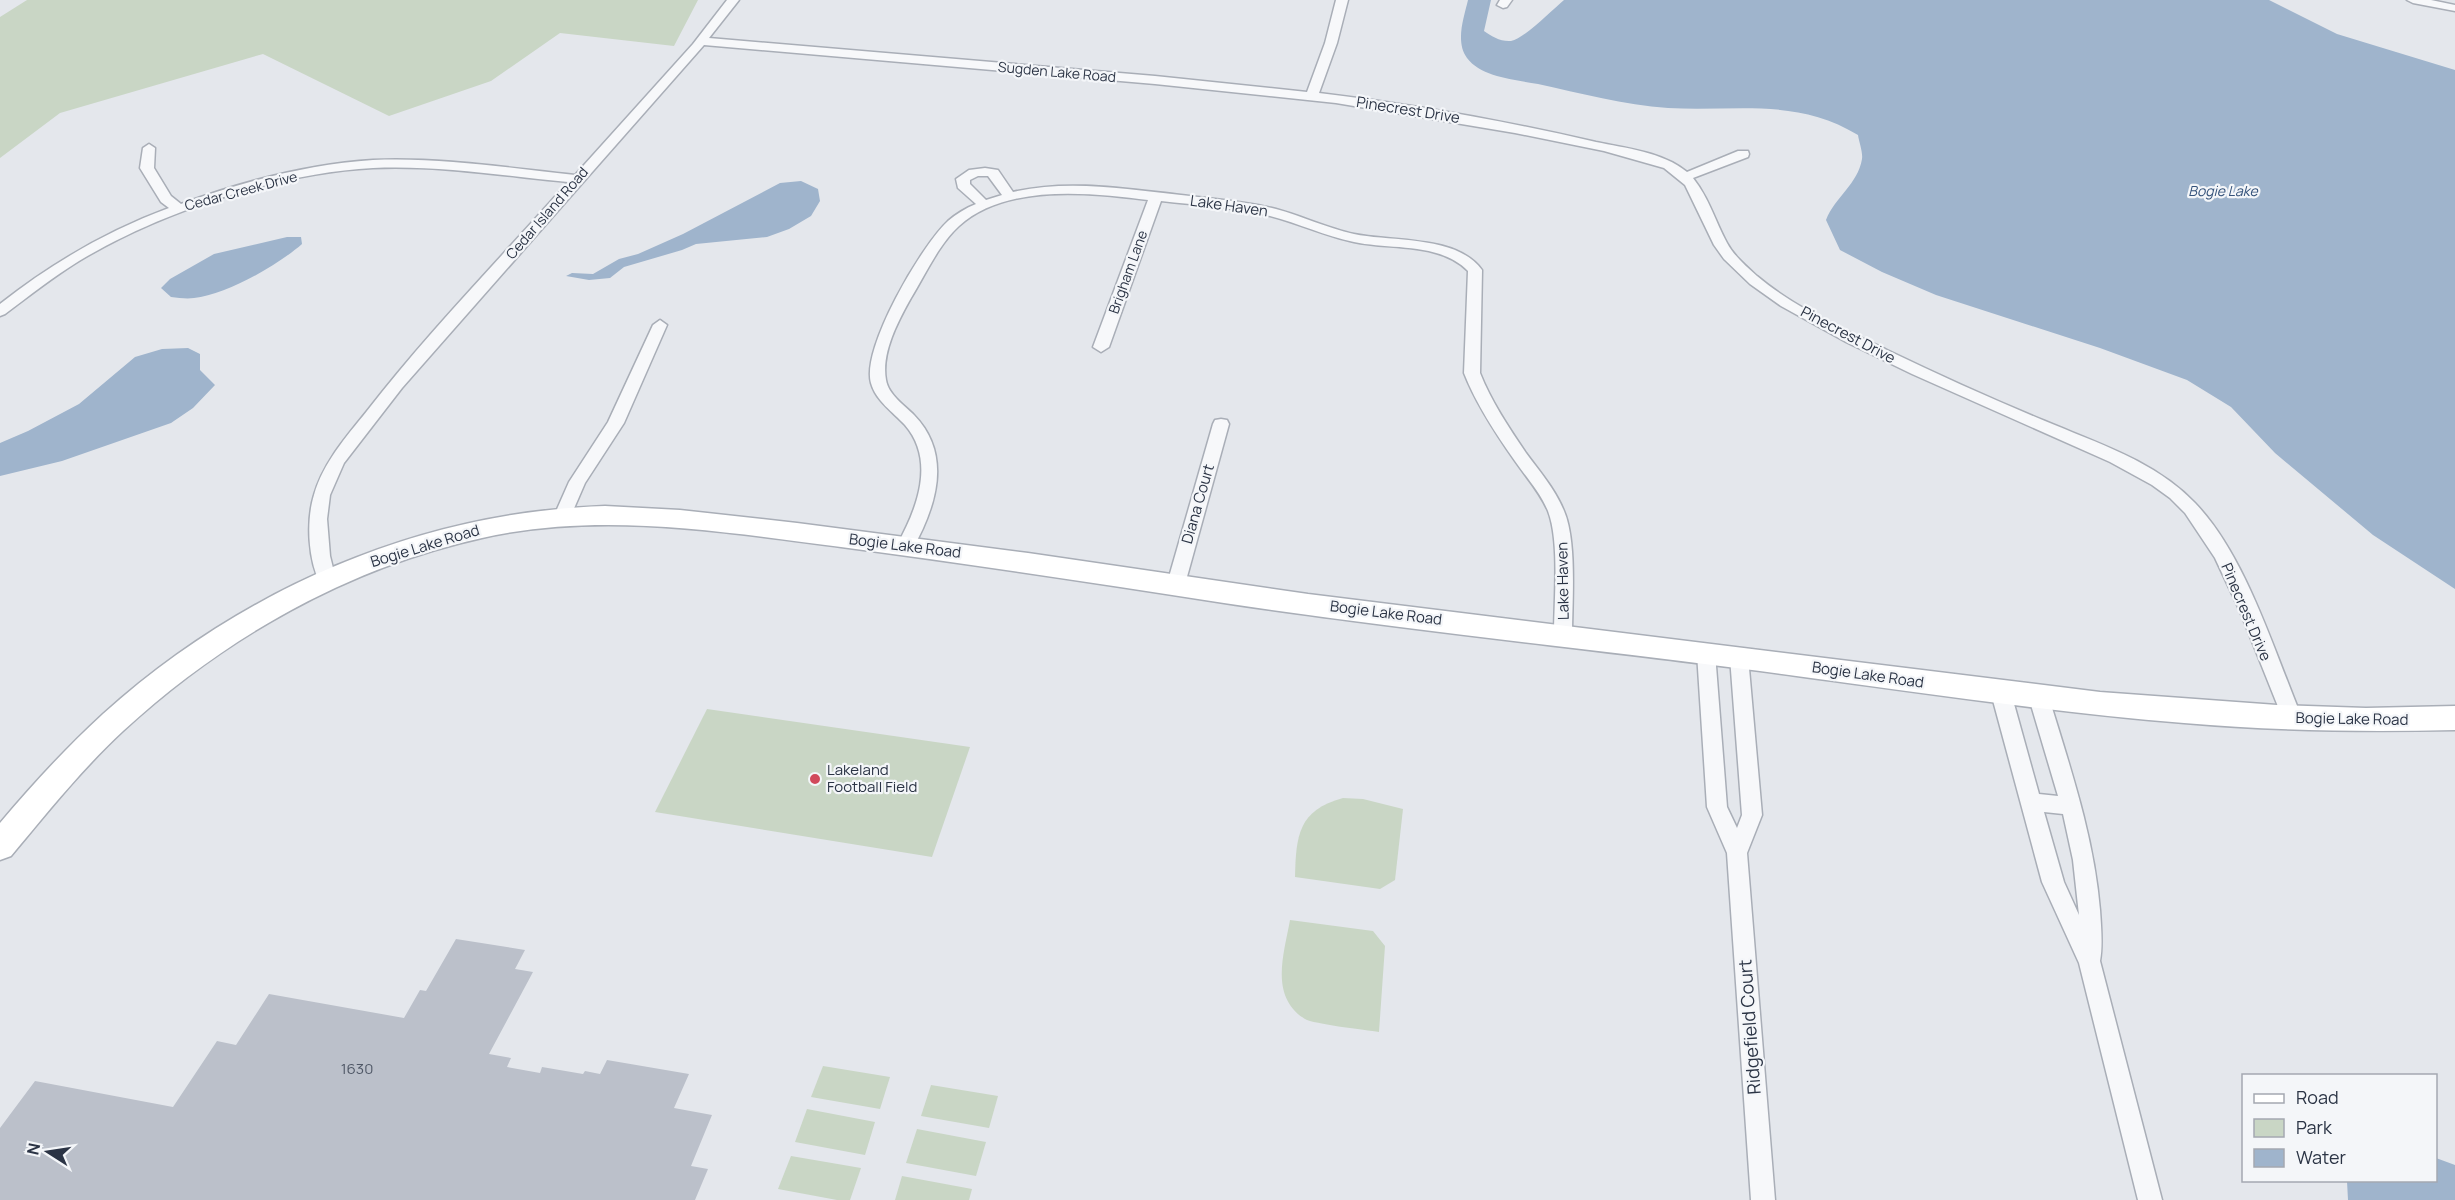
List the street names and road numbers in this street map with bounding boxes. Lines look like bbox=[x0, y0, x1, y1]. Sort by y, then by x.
street label: Sugden Lake Road bbox=[997, 57, 1117, 86]
street label: Pinecrest Drive bbox=[1355, 91, 1462, 128]
street label: Cedar Island Road bbox=[501, 163, 592, 263]
street label: Cedar Creek Drive bbox=[182, 166, 299, 215]
street label: Lake Haven bbox=[1189, 190, 1269, 221]
street label: Brigham Lane bbox=[1104, 228, 1151, 316]
street label: Pinecrest Drive bbox=[1797, 301, 1899, 368]
street label: Diana Court bbox=[1176, 462, 1219, 546]
street label: Bogie Lake Road bbox=[368, 519, 482, 572]
street label: Bogie Lake Road bbox=[848, 528, 962, 563]
street label: Lake Haven bbox=[1551, 542, 1574, 620]
street label: Pinecrest Drive bbox=[2216, 560, 2277, 664]
street label: Bogie Lake Road bbox=[1329, 595, 1443, 630]
street label: Bogie Lake Road bbox=[1811, 656, 1925, 693]
street label: Bogie Lake Road bbox=[2295, 707, 2409, 730]
street label: Ridgefield Court bbox=[1732, 959, 1766, 1095]

